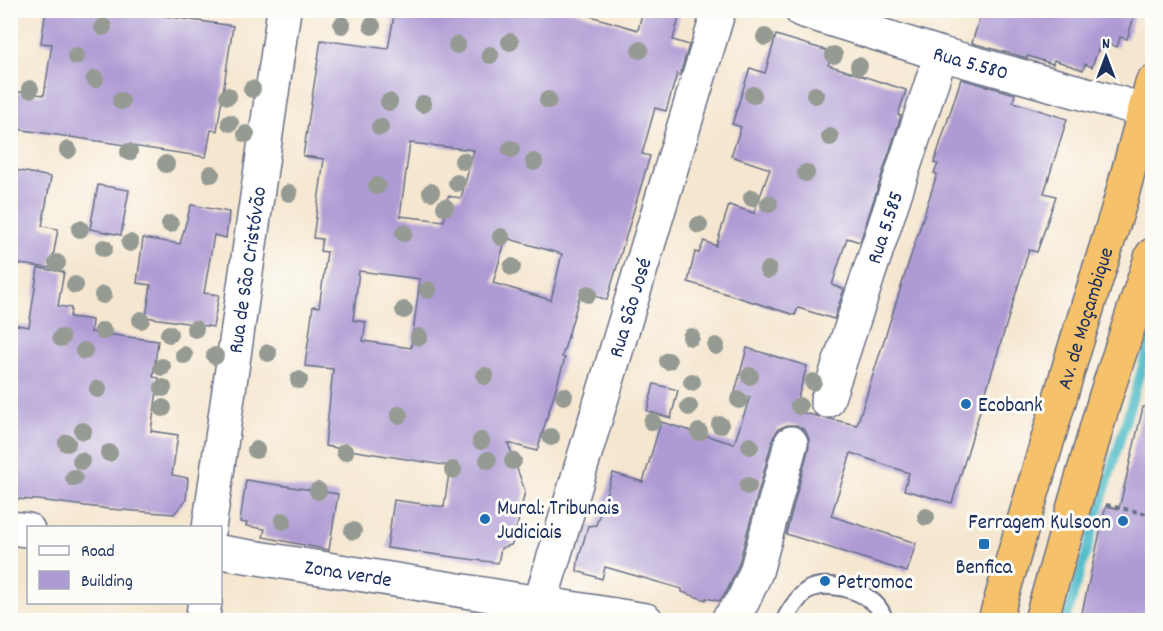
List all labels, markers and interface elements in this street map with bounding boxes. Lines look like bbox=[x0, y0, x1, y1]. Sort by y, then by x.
north arrow bbox=[1076, 27, 1136, 87]
text: N bbox=[1102, 33, 1110, 56]
street label: Rua 5.580 bbox=[929, 40, 1011, 90]
street label: Rua de São Cristóvão bbox=[222, 185, 276, 356]
street label: Rua 5.585 bbox=[861, 188, 913, 268]
street label: Av. de Moçambique bbox=[1051, 244, 1123, 394]
street label: Rua São José bbox=[603, 255, 661, 362]
place label: Ecobank bbox=[978, 392, 1043, 422]
marker: Ecobank bbox=[959, 397, 973, 411]
place label: Mural: Tribunais Judiciais bbox=[497, 495, 620, 549]
place label: Ferragem Kulsoon bbox=[968, 509, 1111, 539]
marker: Mural: Tribunais Judiciais bbox=[478, 512, 492, 526]
marker: Ferragem Kulsoon bbox=[1116, 514, 1130, 528]
legend bbox=[27, 526, 222, 604]
marker: Benfica bbox=[977, 537, 991, 551]
text: Road bbox=[81, 540, 115, 565]
street label: Zona verde bbox=[302, 554, 394, 597]
place label: Benfica bbox=[956, 554, 1014, 584]
place label: Petromoc bbox=[837, 569, 913, 599]
text: Building bbox=[81, 570, 133, 595]
marker: Petromoc bbox=[818, 574, 832, 588]

